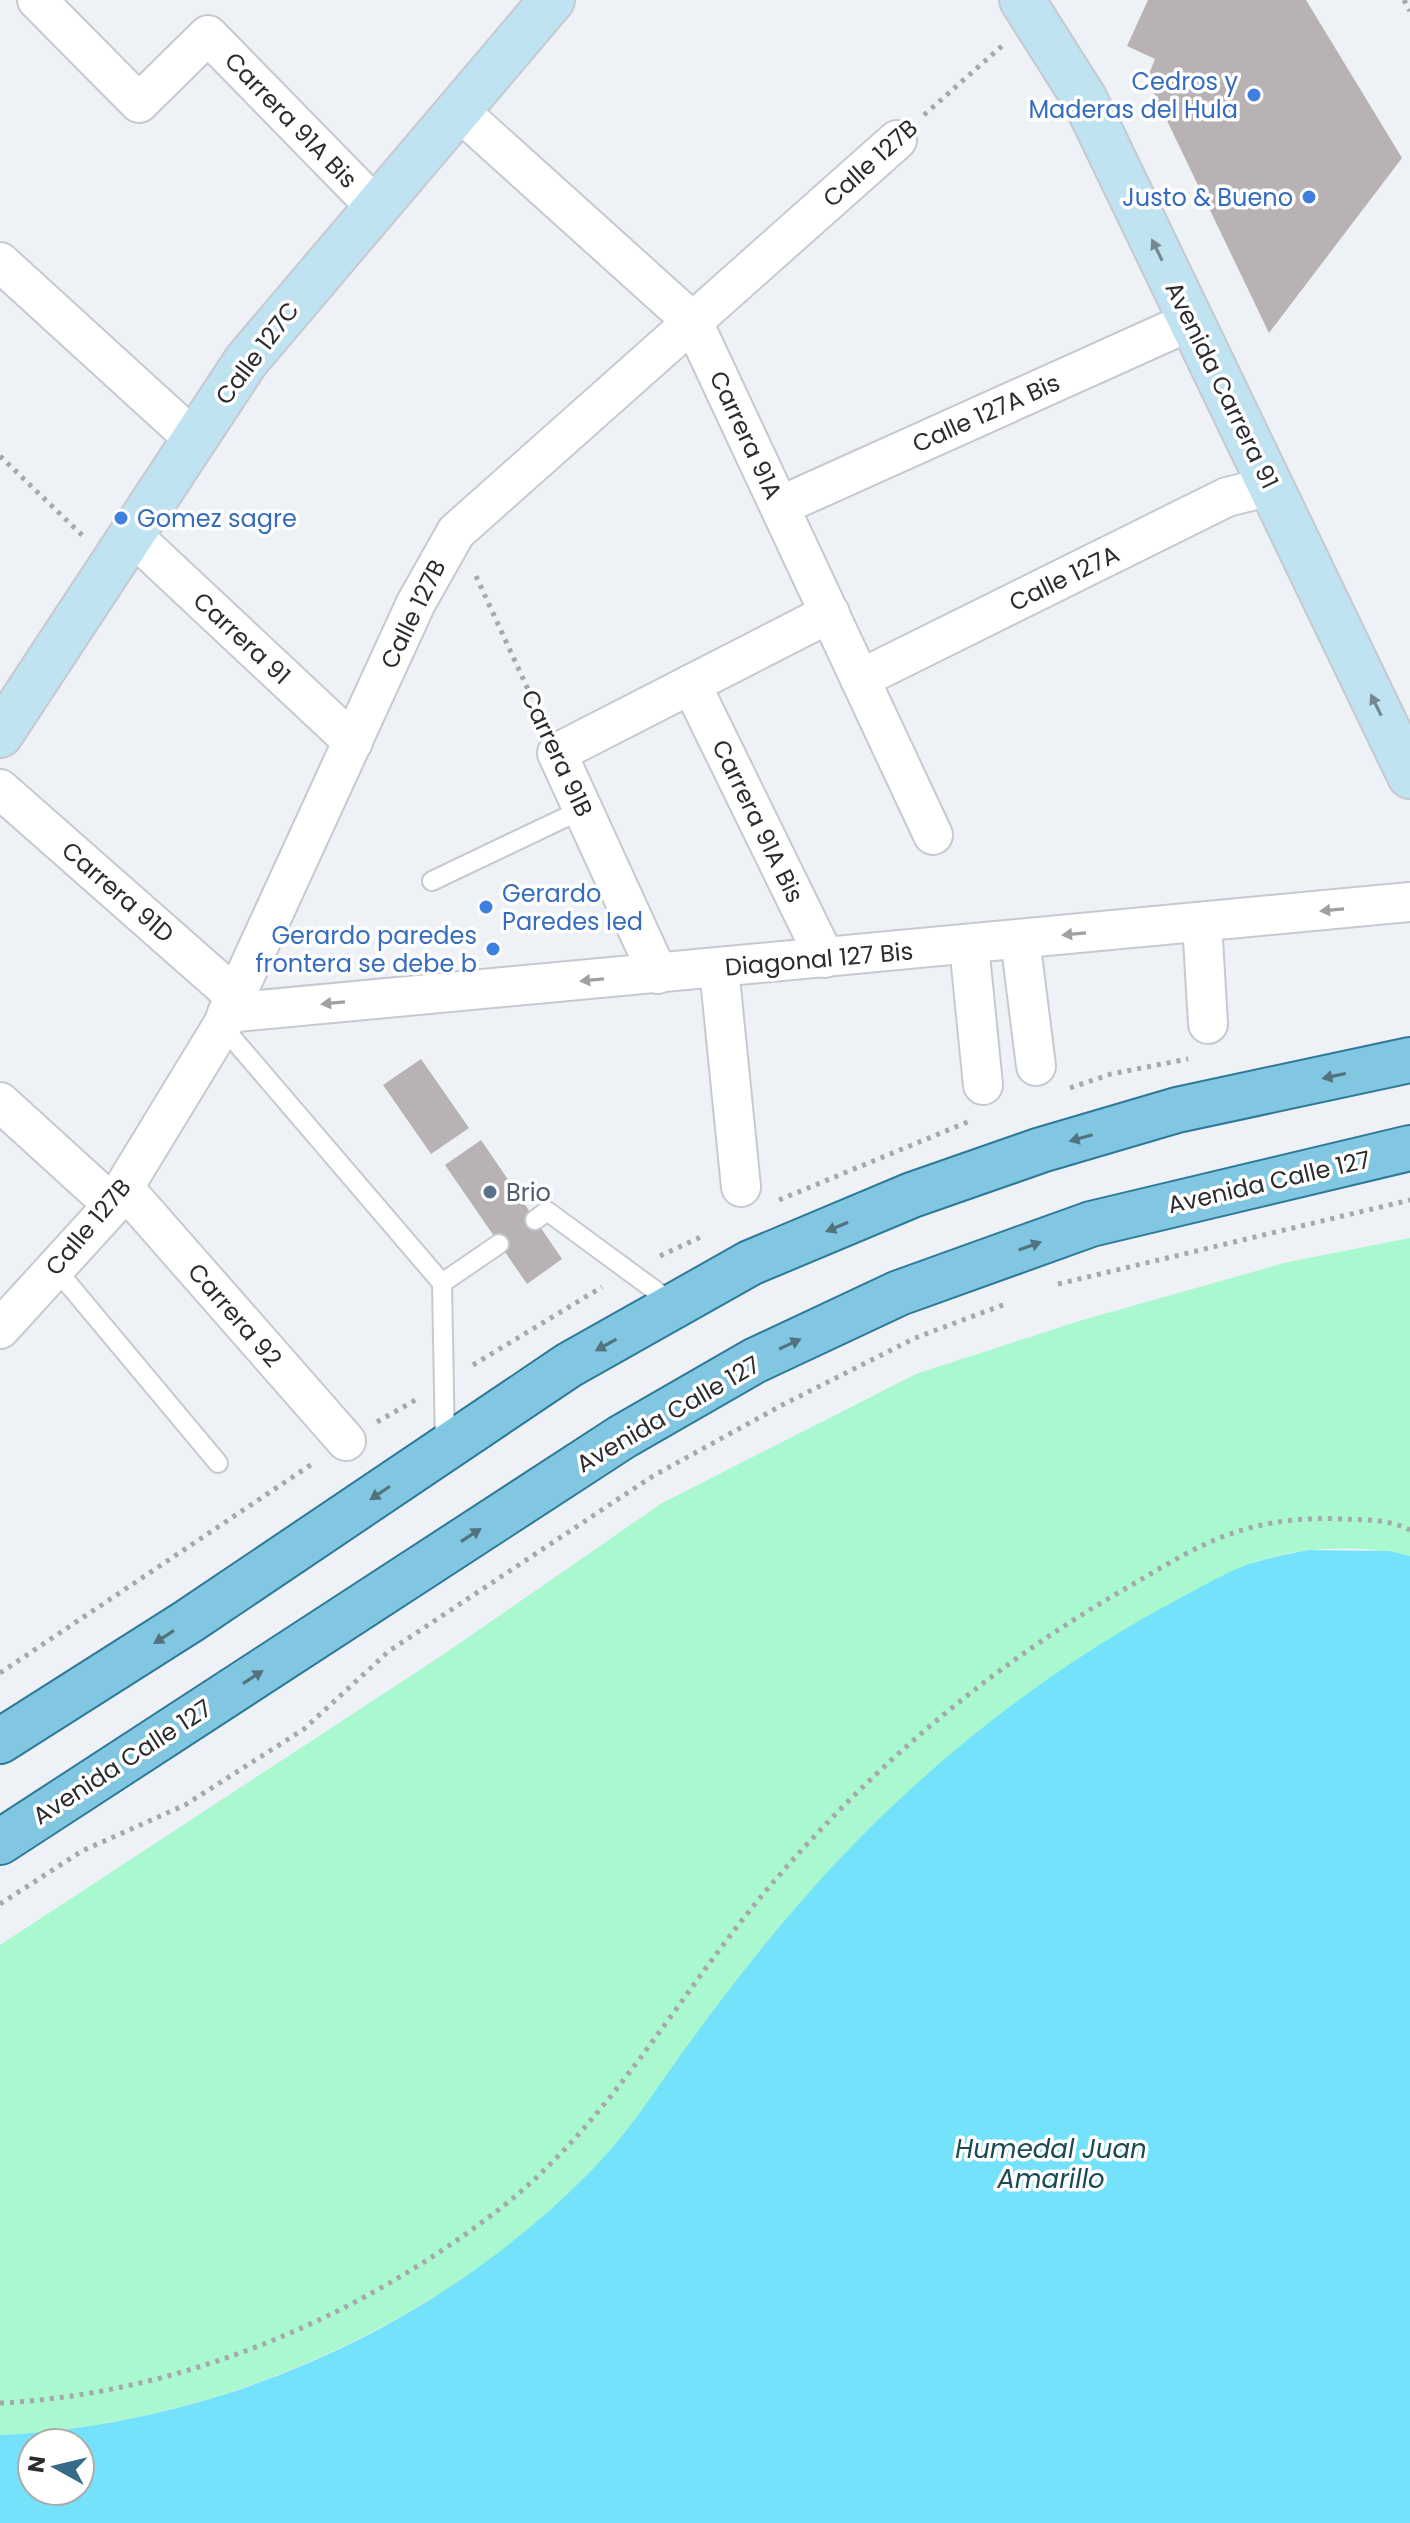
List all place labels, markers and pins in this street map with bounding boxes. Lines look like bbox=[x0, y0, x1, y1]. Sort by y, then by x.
place label: Cedros y Maderas del Hula bbox=[1028, 65, 1238, 126]
marker: Cedros y Maderas del Hula bbox=[1245, 86, 1263, 104]
place label: Justo & Bueno bbox=[1122, 181, 1293, 214]
marker: Justo & Bueno bbox=[1300, 188, 1318, 206]
place label: Gomez sagre bbox=[137, 502, 297, 535]
marker: Gomez sagre bbox=[112, 509, 130, 527]
place label: Gerardo Paredes Ied bbox=[502, 877, 643, 938]
marker: Gerardo Paredes Ied bbox=[477, 898, 495, 916]
place label: Gerardo paredes frontera se debe b bbox=[256, 919, 477, 980]
marker: Gerardo paredes frontera se debe b bbox=[484, 940, 502, 958]
place label: Brio bbox=[506, 1176, 551, 1209]
marker: Brio bbox=[481, 1183, 499, 1201]

